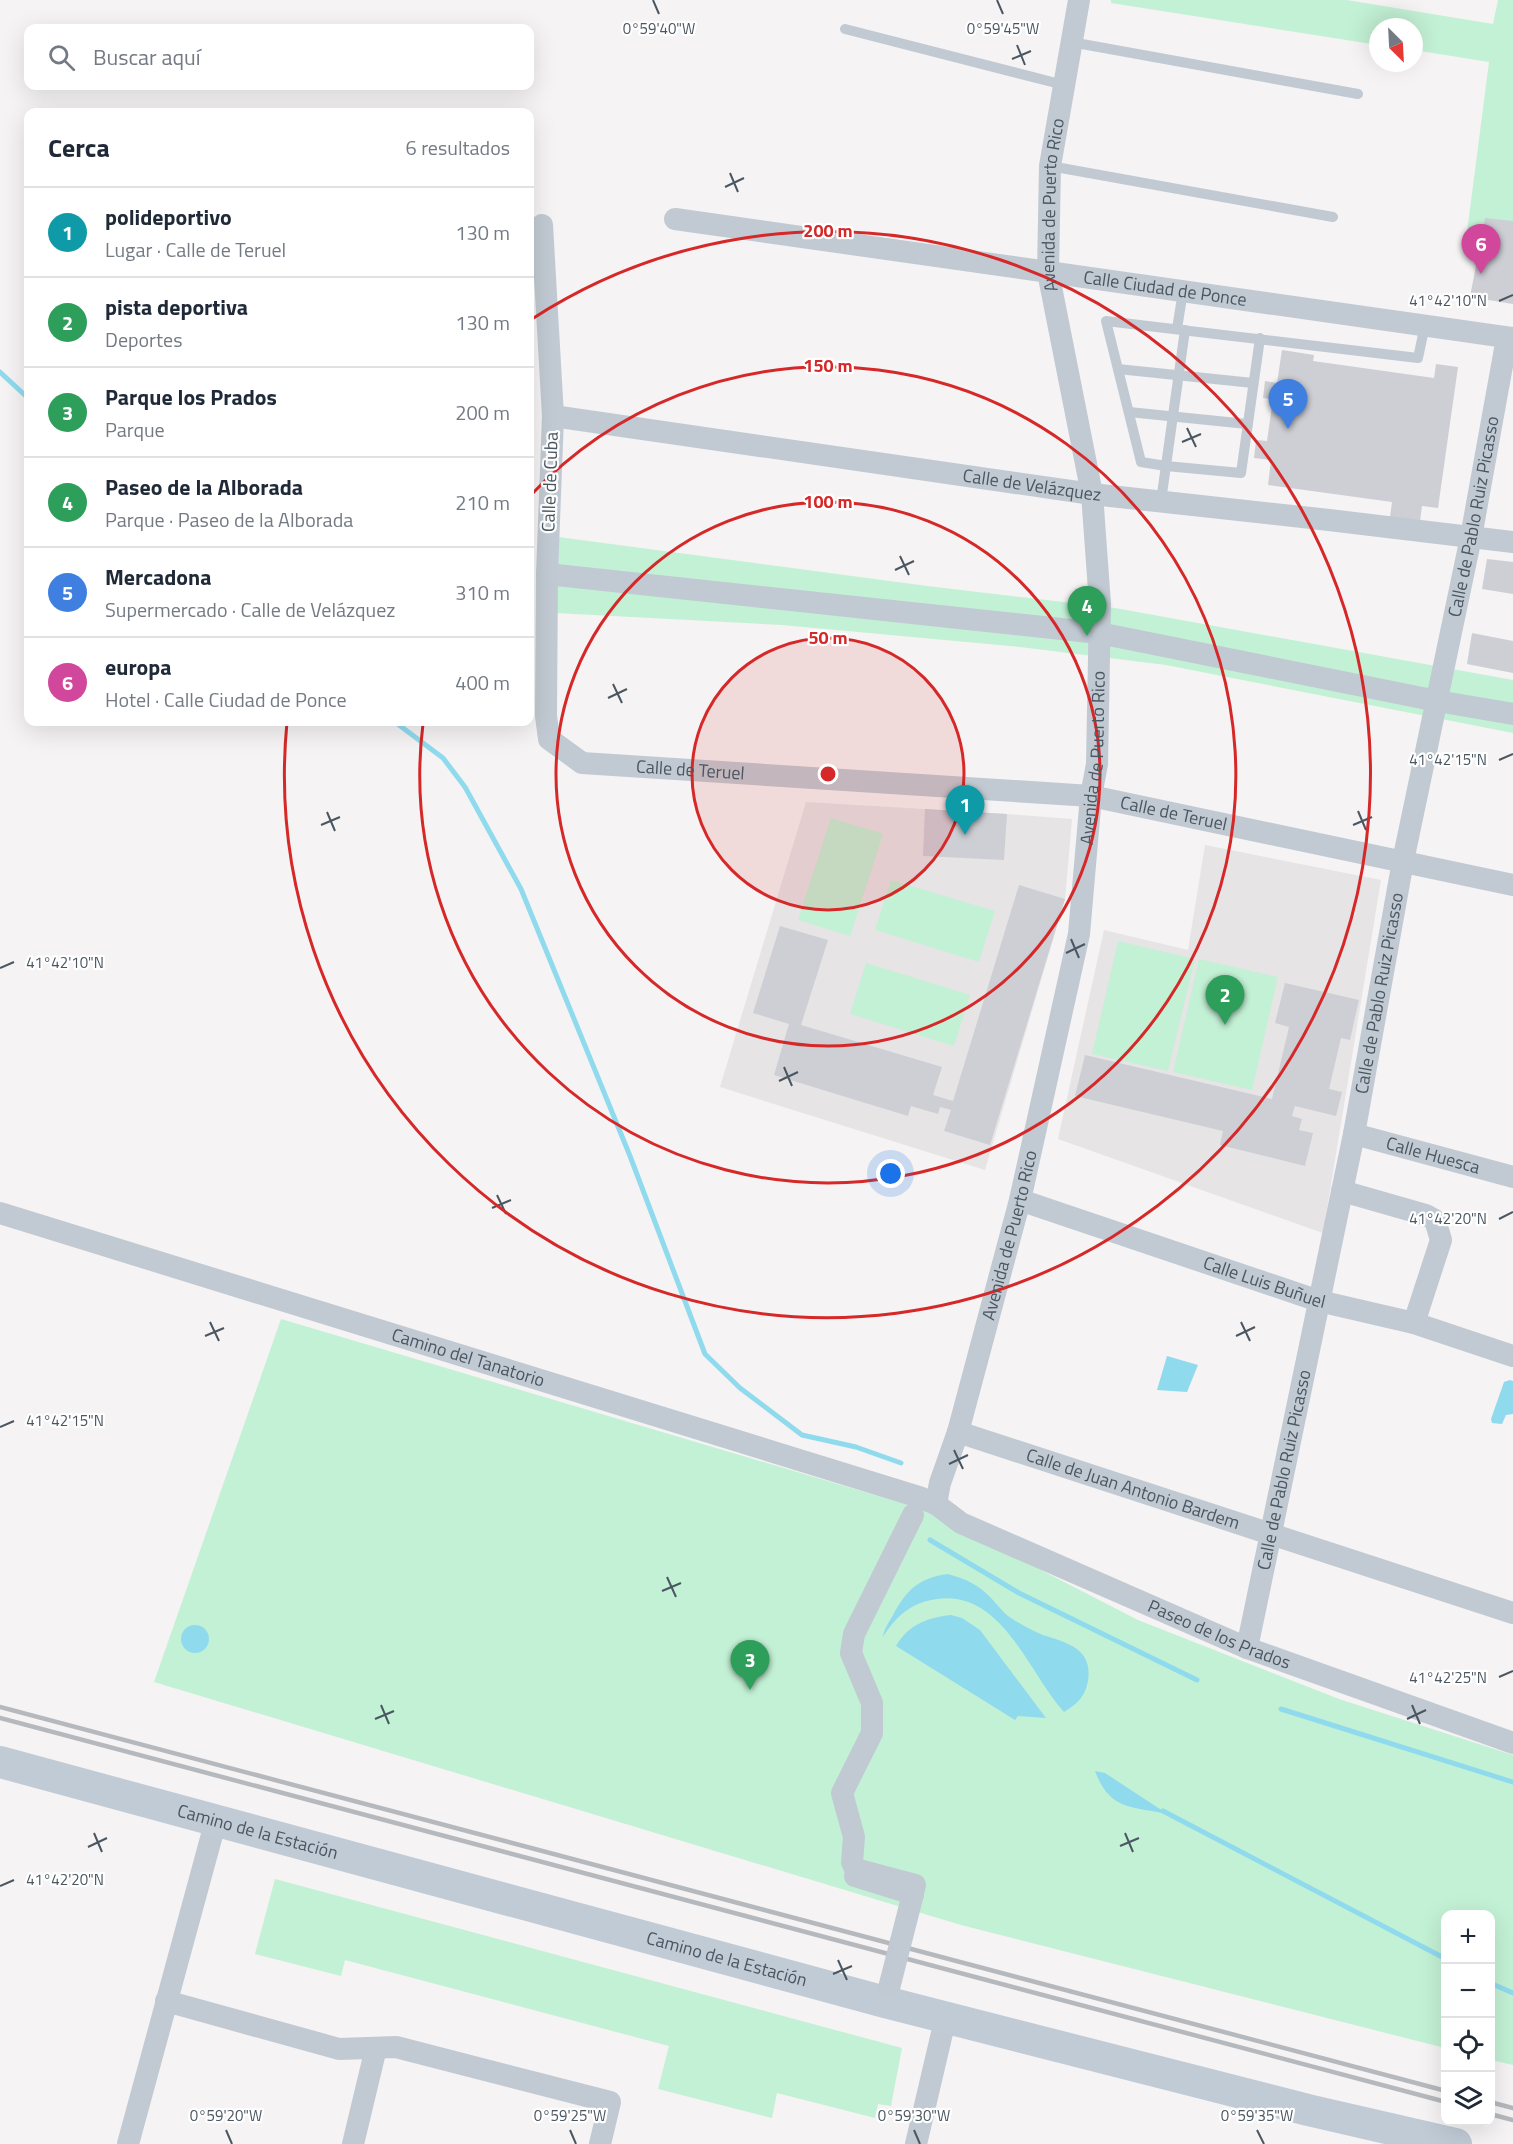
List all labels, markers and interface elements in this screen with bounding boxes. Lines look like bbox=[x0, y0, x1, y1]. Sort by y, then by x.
text: 0°59'40"W bbox=[623, 17, 695, 40]
text: 0°59'45"W bbox=[967, 17, 1039, 40]
north arrow bbox=[1369, 18, 1423, 72]
search box bbox=[24, 24, 534, 90]
text: Buscar aquí bbox=[93, 40, 201, 74]
icon: search bbox=[45, 41, 78, 74]
street label: Avenida de Puerto Rico bbox=[1034, 116, 1071, 294]
text: Cerca bbox=[48, 128, 110, 167]
text: 6 resultados bbox=[406, 132, 510, 163]
text: polideportivo bbox=[105, 200, 232, 234]
text: 1 bbox=[62, 217, 73, 248]
text: 130 m bbox=[455, 217, 510, 248]
text: 200 m bbox=[803, 217, 853, 244]
pin: 6 bbox=[1462, 224, 1500, 274]
text: Lugar · Calle de Teruel bbox=[105, 234, 286, 265]
street label: Calle Ciudad de Ponce bbox=[1082, 263, 1249, 313]
text: 41°42'10"N bbox=[1409, 289, 1487, 312]
text: pista deportiva bbox=[105, 290, 248, 324]
text: 2 bbox=[62, 307, 73, 338]
text: 130 m bbox=[455, 307, 510, 338]
text: Deportes bbox=[105, 324, 182, 355]
text: 150 m bbox=[803, 352, 853, 379]
text: Parque los Prados bbox=[105, 380, 277, 414]
pin: 5 bbox=[1268, 380, 1308, 429]
text: 3 bbox=[62, 397, 73, 428]
text: 200 m bbox=[455, 397, 510, 428]
text: Parque bbox=[105, 414, 165, 445]
street label: Calle de Pablo Ruiz Picasso bbox=[1441, 414, 1506, 619]
street label: Calle de Cuba bbox=[534, 431, 565, 533]
street label: Calle de Velázquez bbox=[961, 461, 1103, 508]
text: Paseo de la Alborada bbox=[105, 470, 303, 504]
text: 4 bbox=[62, 487, 73, 518]
text: 210 m bbox=[455, 487, 510, 518]
text: 100 m bbox=[803, 488, 853, 515]
text: Parque · Paseo de la Alborada bbox=[105, 504, 353, 535]
text: Mercadona bbox=[105, 560, 211, 594]
text: 5 bbox=[62, 577, 73, 608]
text: 310 m bbox=[455, 577, 510, 608]
pin: 4 bbox=[1068, 586, 1106, 636]
text: Supermercado · Calle de Velázquez bbox=[105, 594, 395, 625]
text: 50 m bbox=[808, 624, 848, 651]
text: europa bbox=[105, 650, 171, 684]
text: 6 bbox=[62, 667, 73, 698]
text: 400 m bbox=[455, 667, 510, 698]
street label: Avenida de Puerto Rico bbox=[1073, 671, 1112, 846]
text: Hotel · Calle Ciudad de Ponce bbox=[105, 684, 347, 715]
text: 41°42'15"N bbox=[1409, 748, 1487, 771]
street label: Calle de Teruel bbox=[635, 753, 746, 787]
centre of rings bbox=[818, 764, 838, 784]
pin: 1 bbox=[946, 786, 984, 835]
street label: Calle de Teruel bbox=[1118, 789, 1230, 837]
street label: Calle de Pablo Ruiz Picasso bbox=[1347, 890, 1410, 1096]
text: 41°42'10"N bbox=[26, 951, 104, 974]
pin: 2 bbox=[1206, 976, 1244, 1025]
street label: Calle Huesca bbox=[1383, 1129, 1483, 1181]
street label: Avenida de Puerto Rico bbox=[975, 1148, 1044, 1323]
your location bbox=[876, 1159, 905, 1188]
text: 41°42'20"N bbox=[1409, 1207, 1487, 1230]
street label: Calle Luis Buñuel bbox=[1200, 1249, 1328, 1315]
street label: Camino del Tanatorio bbox=[388, 1321, 548, 1394]
street label: Calle de Pablo Ruiz Picasso bbox=[1250, 1367, 1318, 1572]
text: 41°42'15"N bbox=[26, 1409, 104, 1432]
street label: Calle de Juan Antonio Bardem bbox=[1023, 1441, 1243, 1536]
street label: Paseo de los Prados bbox=[1144, 1592, 1295, 1676]
pin: 3 bbox=[730, 1640, 770, 1690]
text: 41°42'25"N bbox=[1409, 1666, 1487, 1689]
street label: Camino de la Estación bbox=[174, 1797, 341, 1866]
text: 41°42'20"N bbox=[26, 1868, 104, 1891]
map controls bbox=[1441, 1910, 1495, 2126]
button: + bbox=[1441, 1910, 1495, 1964]
street label: Camino de la Estación bbox=[643, 1924, 810, 1993]
button: − bbox=[1441, 1964, 1495, 2018]
button: locate bbox=[1441, 2018, 1495, 2072]
button: layers bbox=[1441, 2072, 1495, 2126]
text: 0°59'20"W bbox=[190, 2104, 262, 2127]
text: 0°59'25"W bbox=[534, 2104, 606, 2127]
text: 0°59'30"W bbox=[878, 2104, 950, 2127]
text: 0°59'35"W bbox=[1221, 2104, 1293, 2127]

